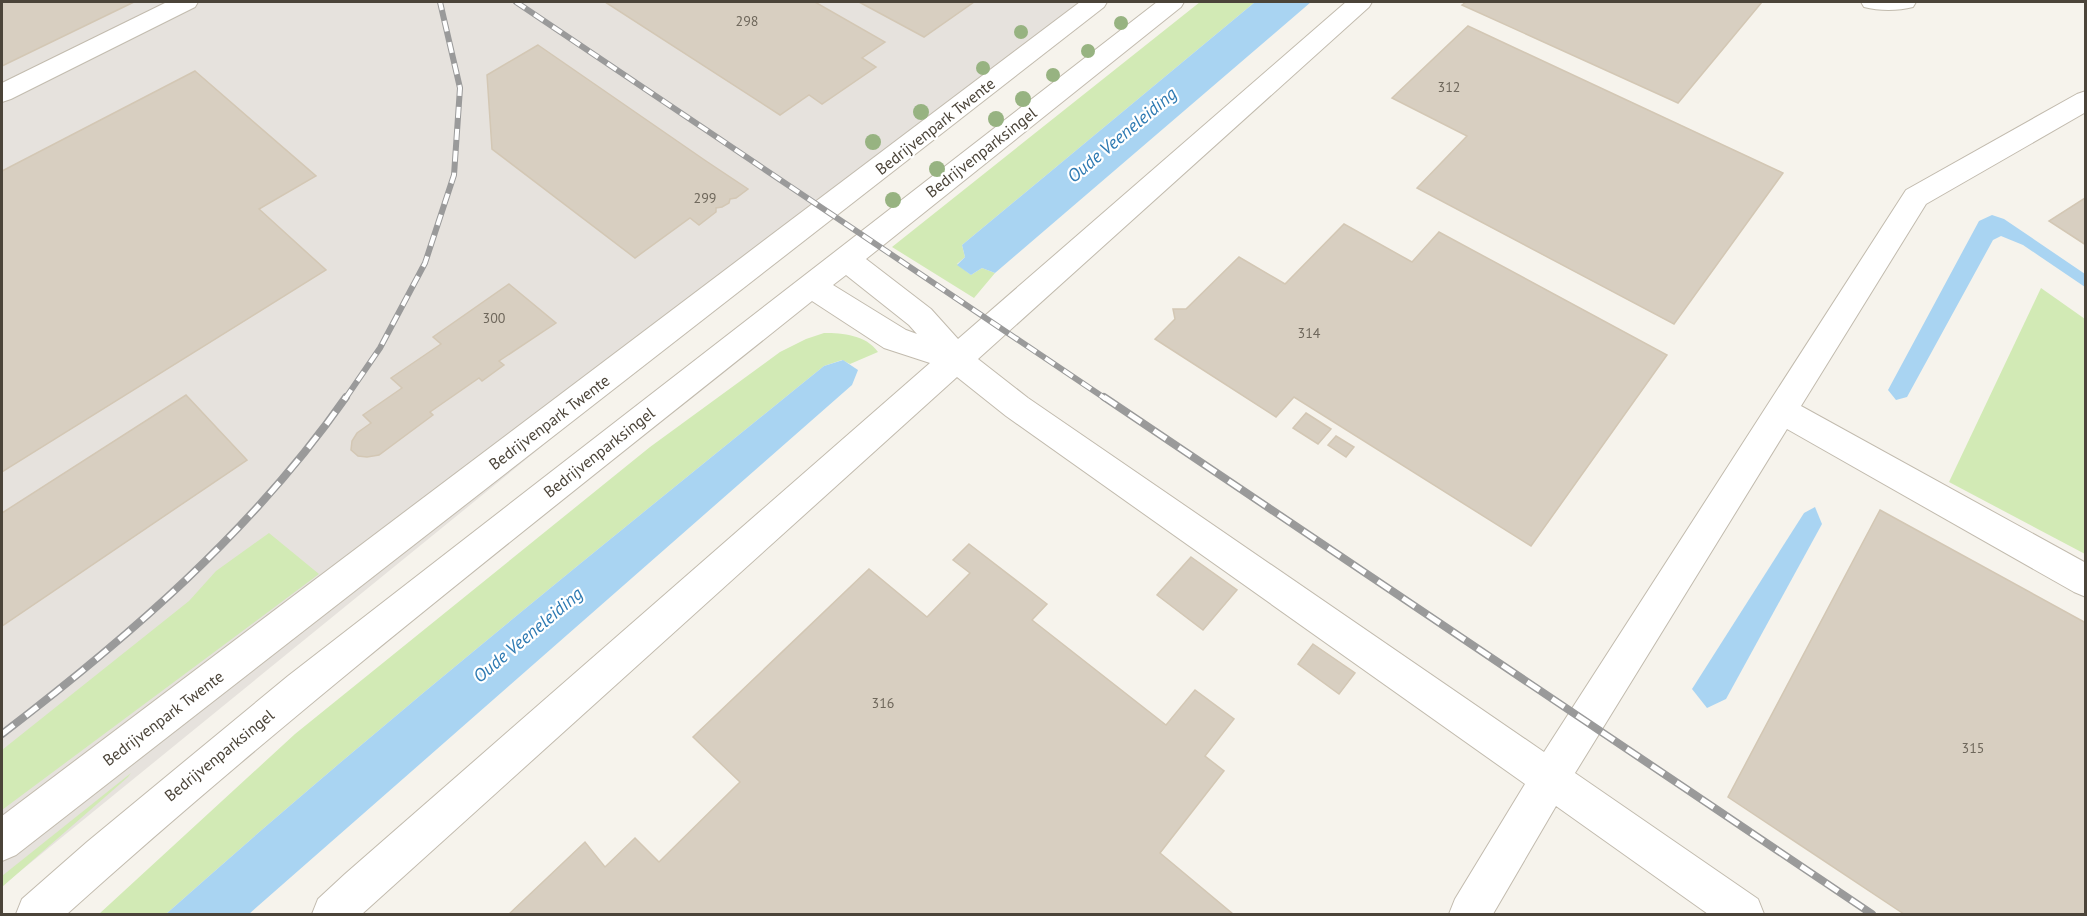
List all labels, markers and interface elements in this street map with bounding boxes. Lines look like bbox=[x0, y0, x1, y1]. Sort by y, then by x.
house number: 298 bbox=[736, 12, 758, 30]
street label: Bedrijvenpark Twente bbox=[871, 73, 999, 179]
house number: 312 bbox=[1438, 78, 1460, 96]
water label: Oude Veeneleiding bbox=[1062, 82, 1181, 187]
street label: Bedrijvenparksingel bbox=[922, 102, 1041, 202]
house number: 299 bbox=[694, 189, 716, 207]
house number: 300 bbox=[483, 309, 506, 327]
house number: 314 bbox=[1298, 324, 1321, 342]
street label: Bedrijvenpark Twente bbox=[485, 370, 613, 474]
street label: Bedrijvenparksingel bbox=[540, 402, 659, 502]
water label: Oude Veeneleiding bbox=[468, 582, 587, 687]
street label: Bedrijvenpark Twente bbox=[99, 666, 227, 770]
house number: 316 bbox=[872, 694, 894, 712]
street label: Bedrijvenparksingel bbox=[160, 704, 278, 805]
house number: 315 bbox=[1962, 739, 1984, 757]

